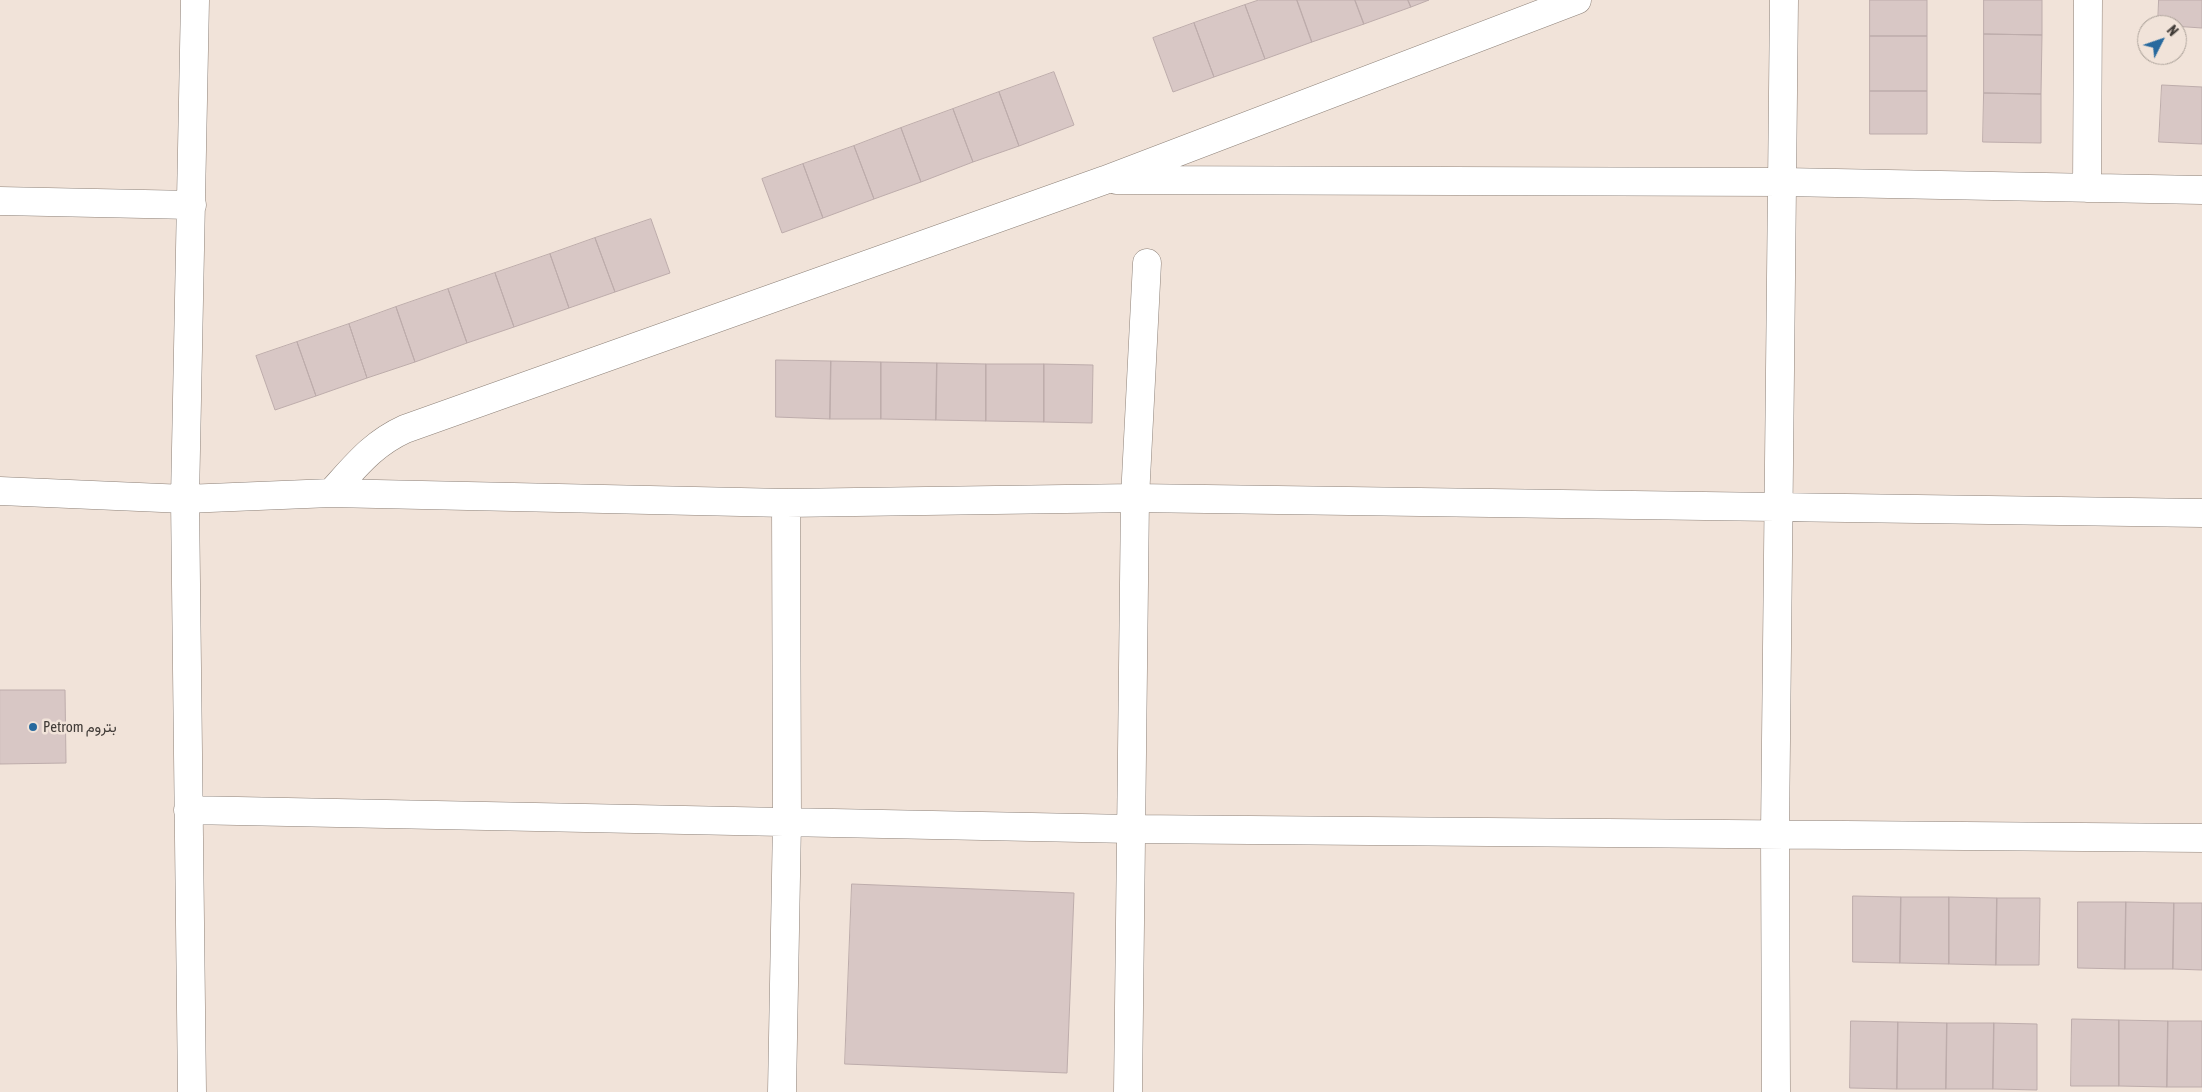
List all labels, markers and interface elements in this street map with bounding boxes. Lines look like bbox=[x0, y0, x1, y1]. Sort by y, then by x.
north arrow bbox=[2137, 15, 2187, 65]
text: N bbox=[2164, 22, 2181, 39]
place label: Petrom بتروم bbox=[43, 718, 117, 736]
marker: Petrom بتروم bbox=[27, 721, 39, 733]

